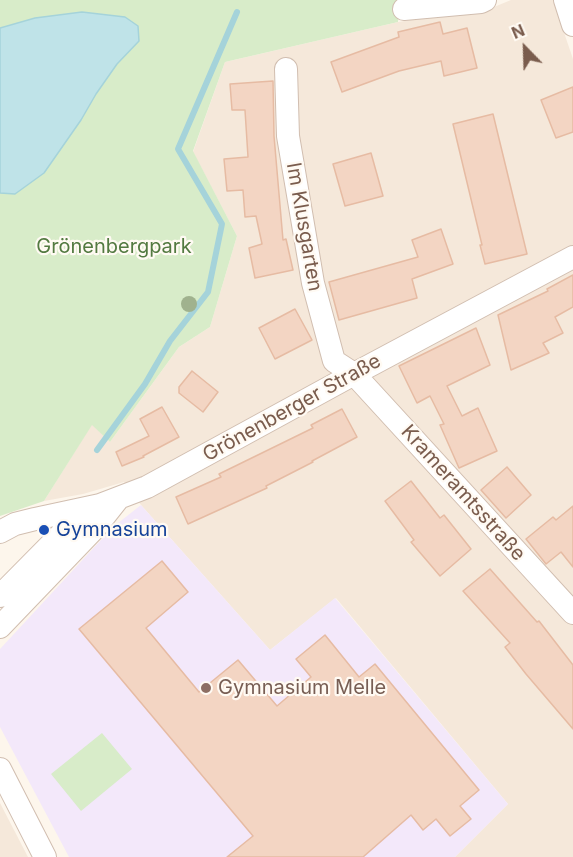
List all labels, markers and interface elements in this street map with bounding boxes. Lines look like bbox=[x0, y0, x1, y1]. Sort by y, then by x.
north arrow bbox=[495, 18, 555, 78]
text: N bbox=[508, 20, 527, 43]
street label: Im Klusgarten bbox=[281, 161, 327, 293]
park label: Grönenbergpark bbox=[36, 235, 192, 259]
street label: Grönenberger Straße bbox=[199, 349, 385, 467]
street label: Krameramtsstraße bbox=[396, 420, 530, 566]
place label: Gymnasium bbox=[56, 518, 167, 542]
marker: Gymnasium bbox=[37, 523, 51, 537]
place label: Gymnasium Melle bbox=[218, 676, 386, 700]
marker: Gymnasium Melle bbox=[199, 681, 213, 695]

